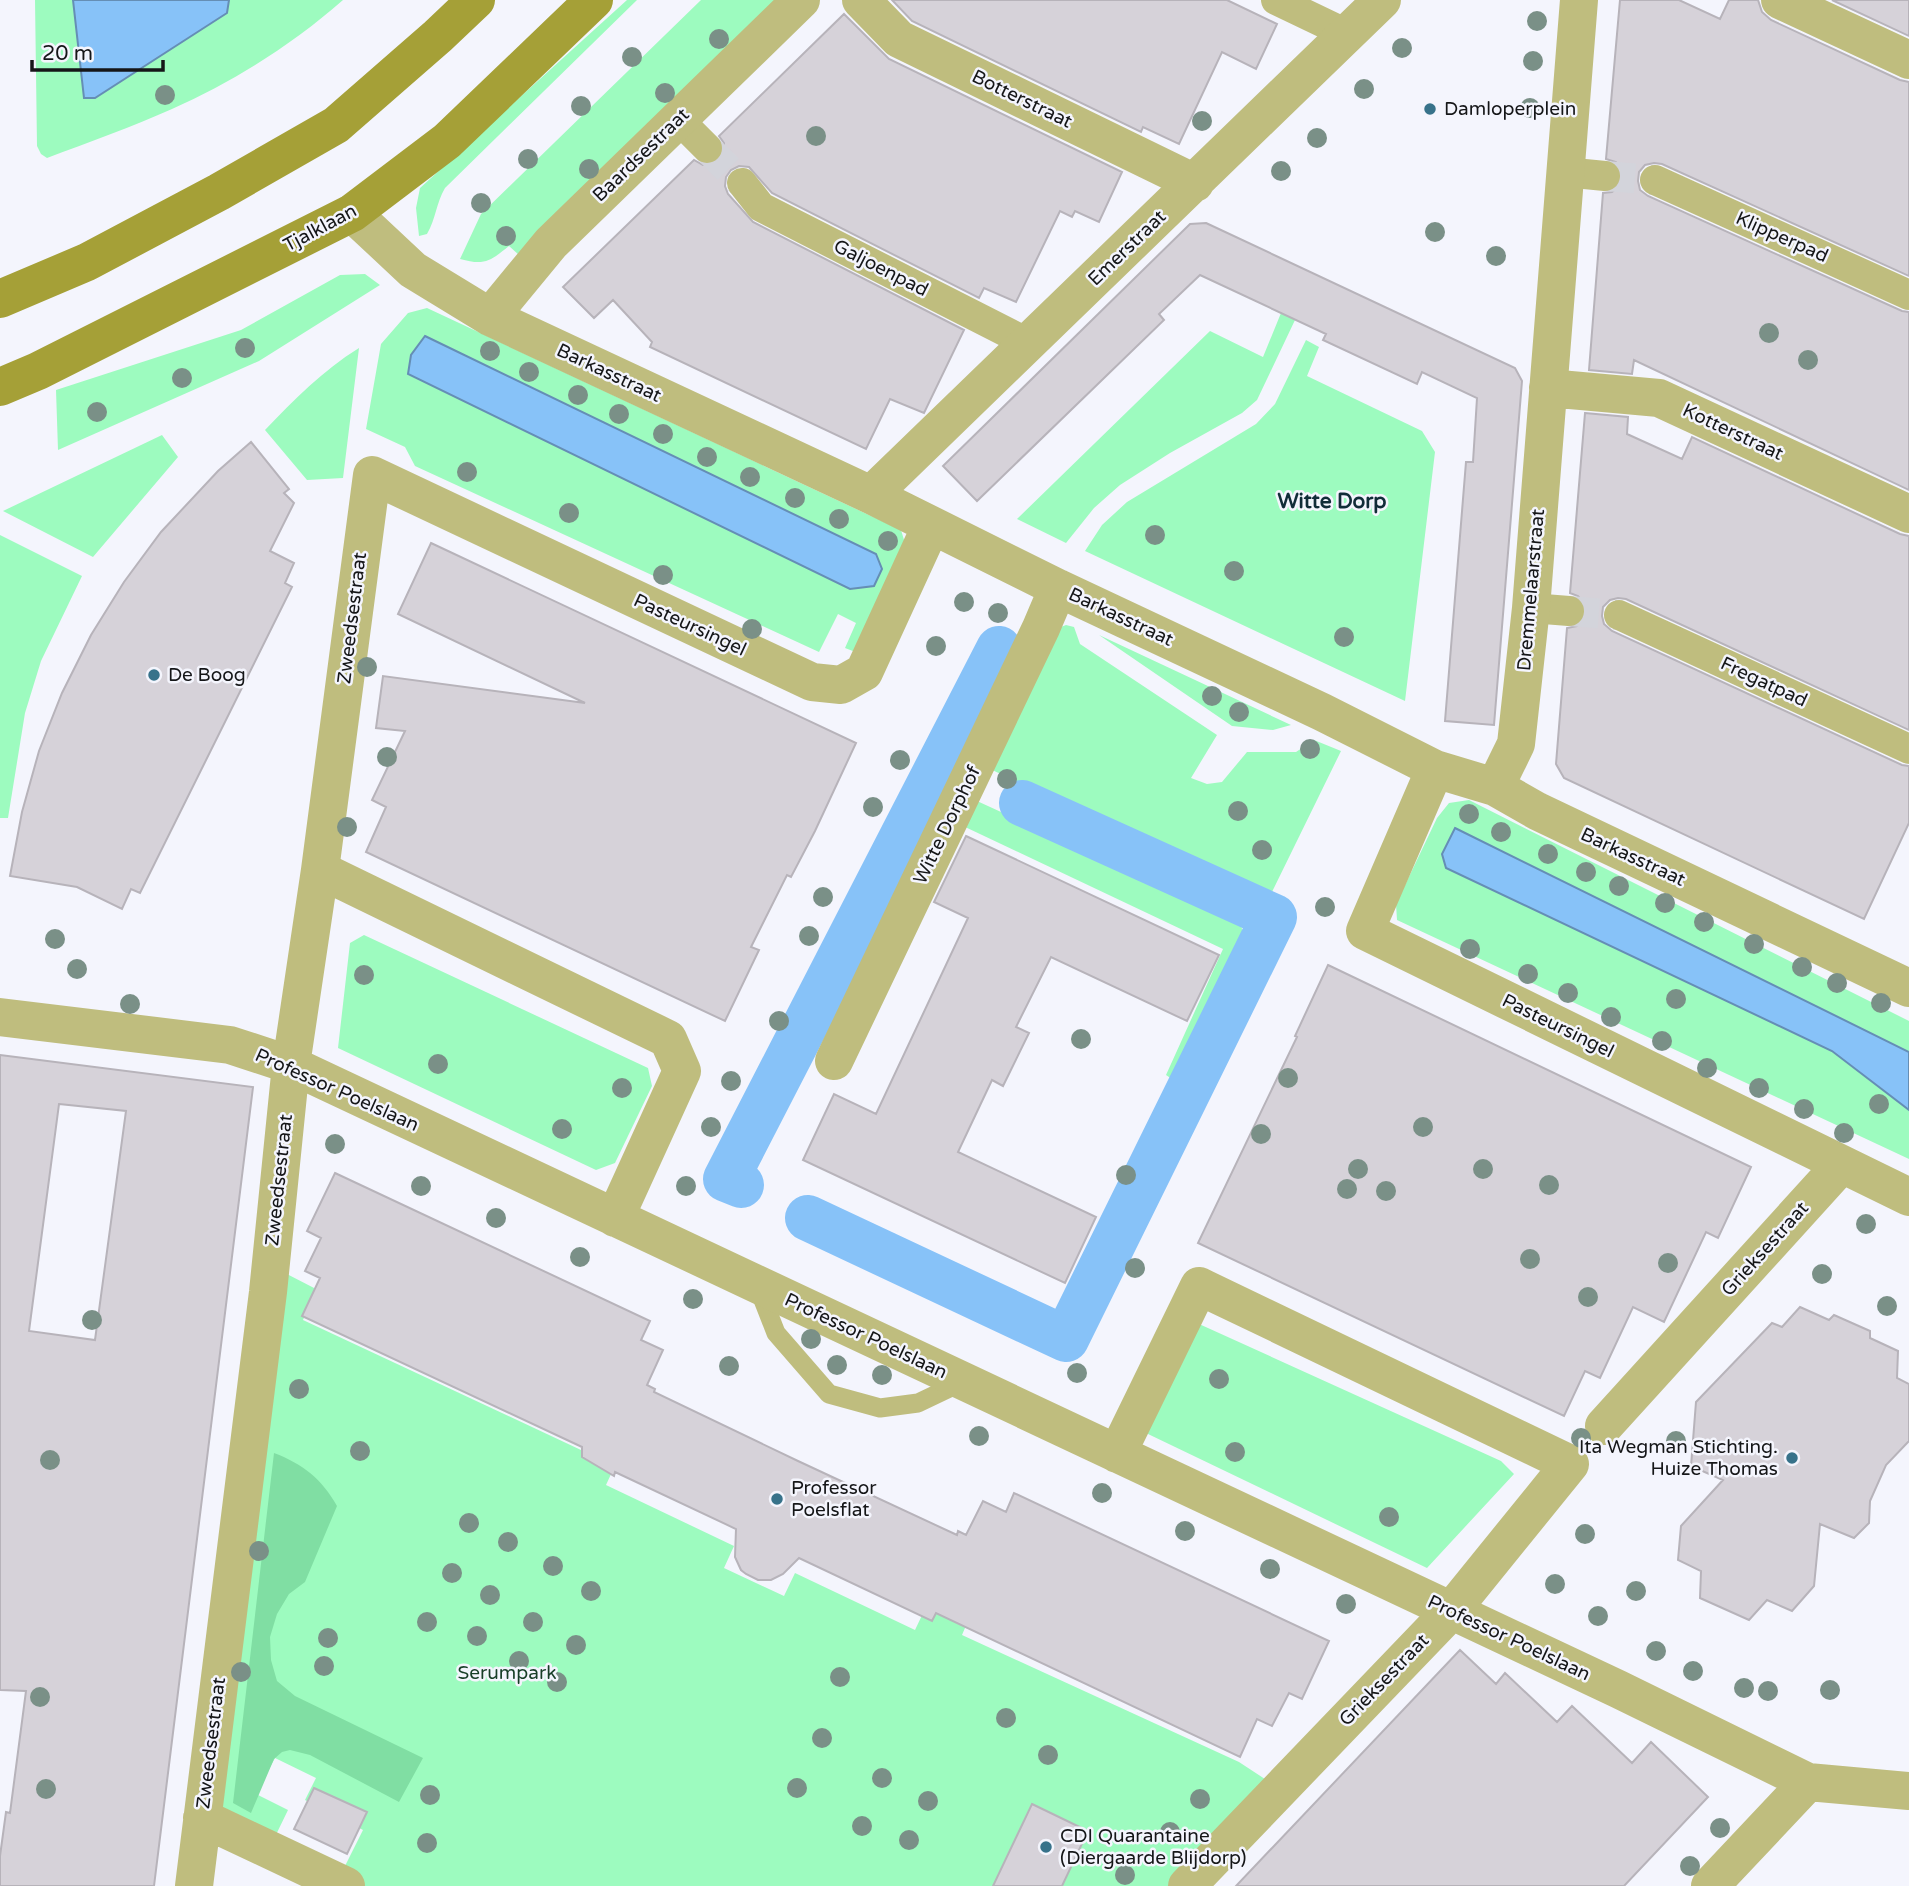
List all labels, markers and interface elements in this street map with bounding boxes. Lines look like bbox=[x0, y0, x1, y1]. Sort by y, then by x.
scale bar bbox=[32, 28, 163, 72]
text: 20 m bbox=[42, 41, 93, 66]
street label: Botterstraat bbox=[968, 65, 1076, 133]
place label: Damloperplein bbox=[1444, 98, 1576, 120]
marker: Damloperplein bbox=[1422, 101, 1438, 117]
street label: Baardsestraat bbox=[588, 104, 694, 206]
street label: Tjalklaan bbox=[280, 200, 360, 256]
street label: Emerstraat bbox=[1084, 206, 1170, 290]
street label: Klipperpad bbox=[1732, 207, 1832, 267]
street label: Galjoenpad bbox=[830, 235, 932, 301]
street label: Barkasstraat bbox=[553, 339, 665, 407]
street label: Kotterstraat bbox=[1679, 399, 1787, 465]
district label: Witte Dorp bbox=[1278, 489, 1386, 514]
street label: Dremmelaarstraat bbox=[1513, 508, 1549, 672]
street label: Zweedsestraat bbox=[333, 551, 371, 685]
street label: Barkasstraat bbox=[1065, 583, 1177, 651]
street label: Pasteursingel bbox=[630, 589, 750, 661]
street label: Fregatpad bbox=[1717, 652, 1811, 712]
place label: De Boog bbox=[168, 664, 246, 686]
marker: De Boog bbox=[146, 667, 162, 683]
street label: Witte Dorphof bbox=[909, 762, 985, 888]
street label: Barkasstraat bbox=[1577, 823, 1689, 891]
street label: Pasteursingel bbox=[1499, 989, 1617, 1063]
street label: Professor Poelslaan bbox=[252, 1044, 422, 1136]
street label: Zweedsestraat bbox=[261, 1113, 297, 1247]
street label: Grieksestraat bbox=[1717, 1197, 1813, 1301]
street label: Professor Poelslaan bbox=[781, 1289, 951, 1383]
place label: Ita Wegman Stichting. Huize Thomas bbox=[1579, 1436, 1778, 1480]
marker: Ita Wegman Stichting. Huize Thomas bbox=[1784, 1450, 1800, 1466]
place label: Professor Poelsflat bbox=[791, 1477, 877, 1521]
marker: Professor Poelsflat bbox=[769, 1491, 785, 1507]
street label: Professor Poelslaan bbox=[1424, 1591, 1594, 1685]
street label: Grieksestraat bbox=[1335, 1629, 1433, 1731]
park label: Serumpark bbox=[457, 1662, 557, 1684]
street label: Zweedsestraat bbox=[192, 1676, 230, 1810]
place label: CDI Quarantaine (Diergaarde Blijdorp) bbox=[1060, 1825, 1247, 1869]
marker: CDI Quarantaine (Diergaarde Blijdorp) bbox=[1038, 1839, 1054, 1855]

